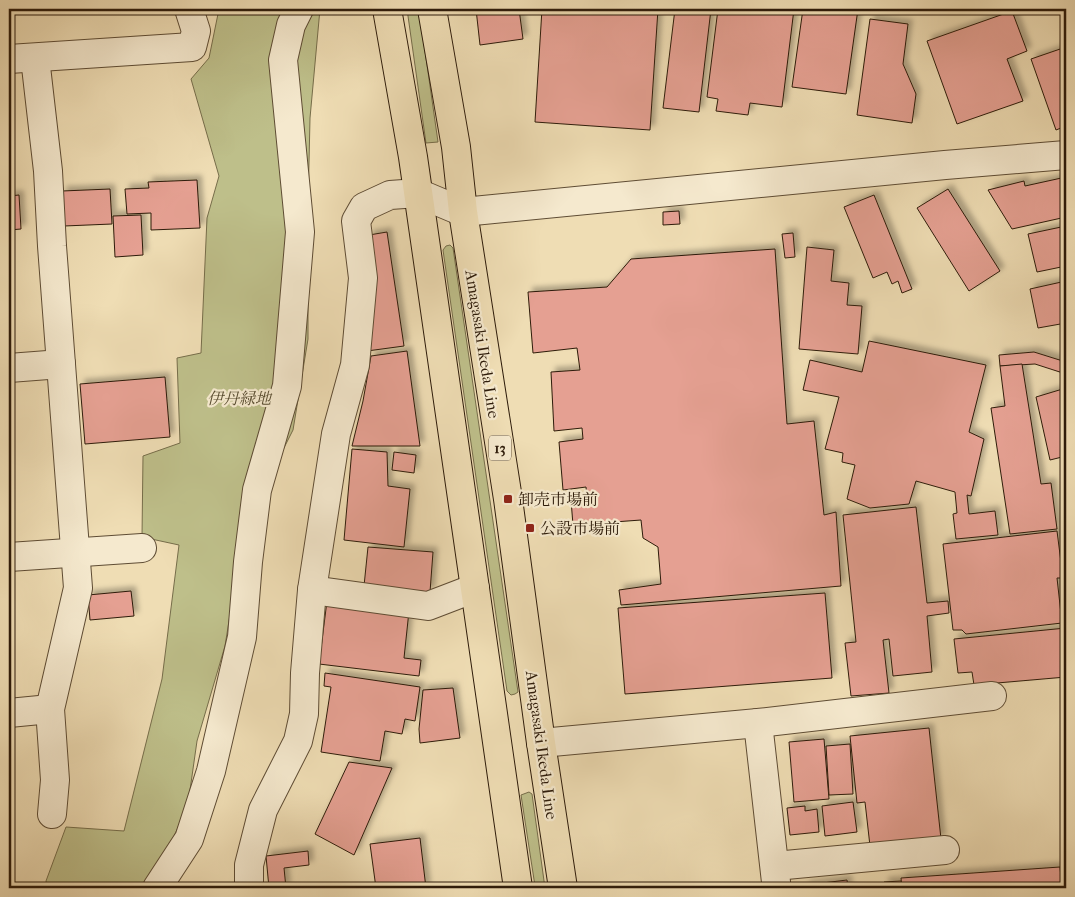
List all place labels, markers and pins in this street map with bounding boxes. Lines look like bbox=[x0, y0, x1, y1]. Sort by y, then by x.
place label: 卸売市場前 bbox=[518, 490, 598, 509]
marker: 卸売市場前 bbox=[502, 493, 514, 505]
place label: 公設市場前 bbox=[540, 519, 620, 538]
marker: 公設市場前 bbox=[524, 522, 536, 534]

